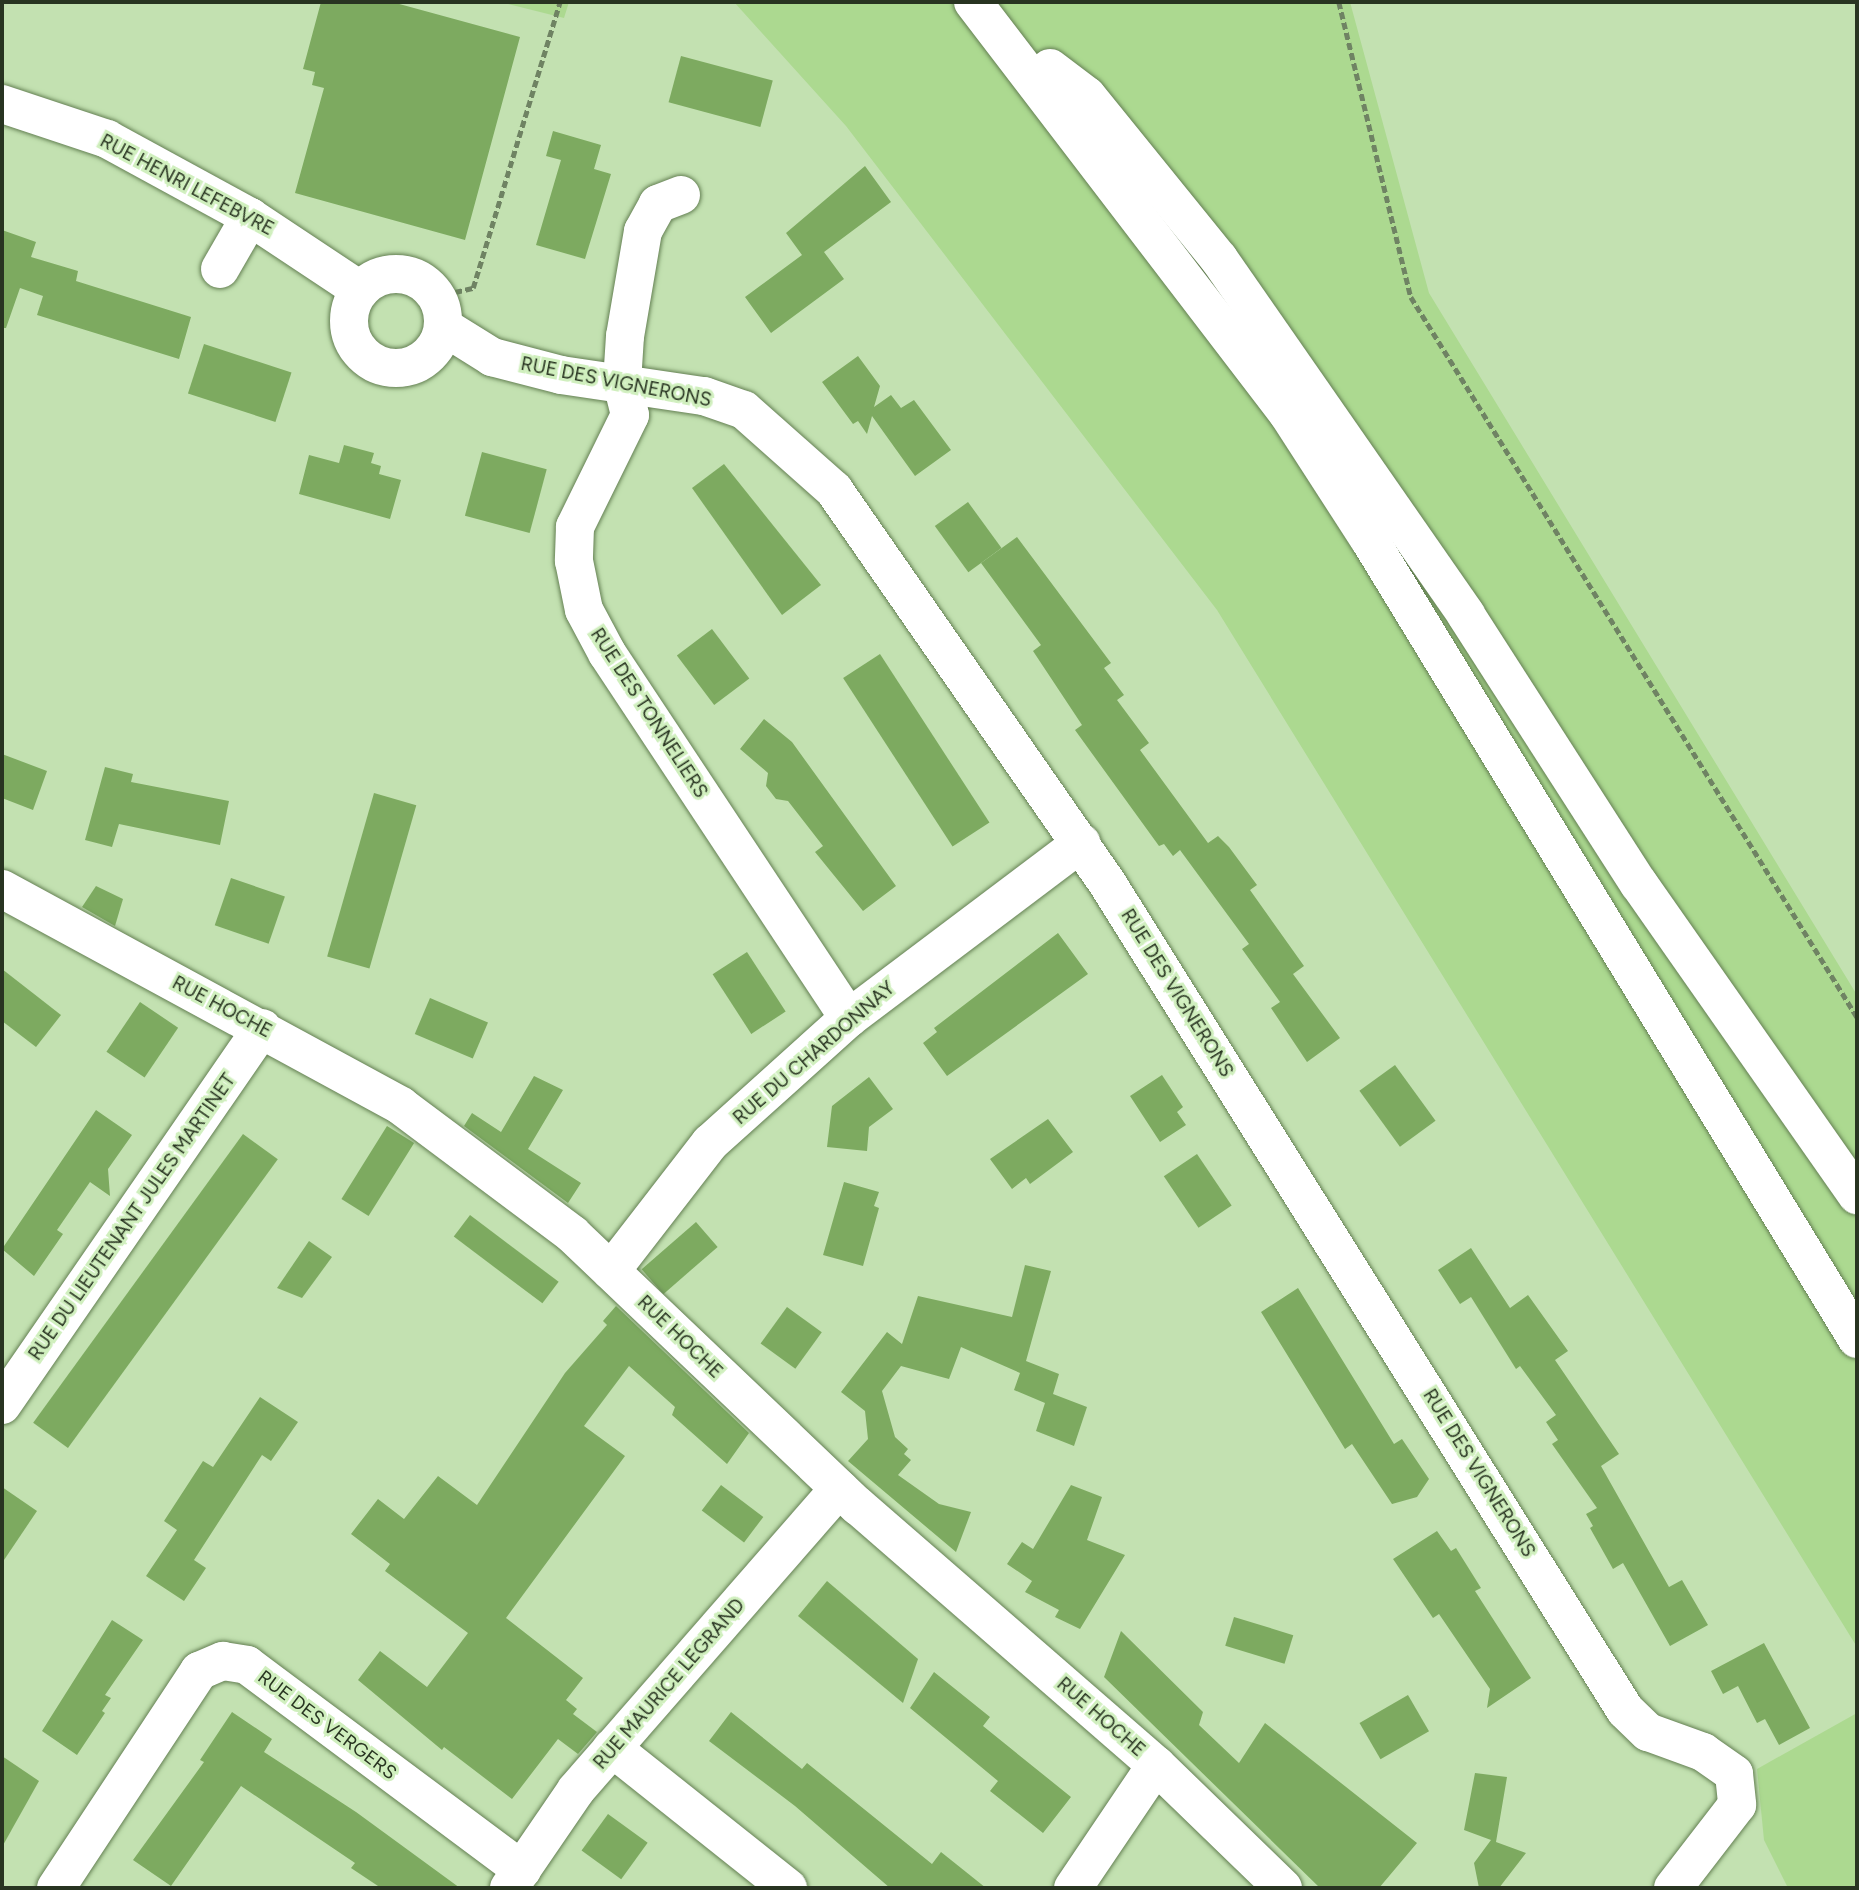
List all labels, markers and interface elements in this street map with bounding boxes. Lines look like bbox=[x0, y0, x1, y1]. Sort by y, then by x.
street label: RUE HENRI LEFEBVRE bbox=[96, 129, 278, 241]
street label: RUE DES VIGNERONS bbox=[519, 352, 713, 412]
street label: RUE DES TONNELIERS bbox=[586, 624, 712, 802]
street label: RUE DES VIGNERONS bbox=[1116, 905, 1238, 1081]
street label: RUE HOCHE bbox=[168, 971, 276, 1043]
street label: RUE DU CHARDONNAY bbox=[729, 977, 899, 1129]
street label: RUE DU LIEUTENANT JULES MARTINET bbox=[24, 1069, 240, 1365]
street label: RUE HOCHE bbox=[633, 1291, 727, 1383]
street label: RUE DES VIGNERONS bbox=[1418, 1385, 1540, 1561]
street label: RUE MAURICE LEGRAND bbox=[589, 1594, 749, 1774]
street label: RUE DES VERGERS bbox=[253, 1665, 401, 1785]
street label: RUE HOCHE bbox=[1052, 1672, 1150, 1762]

